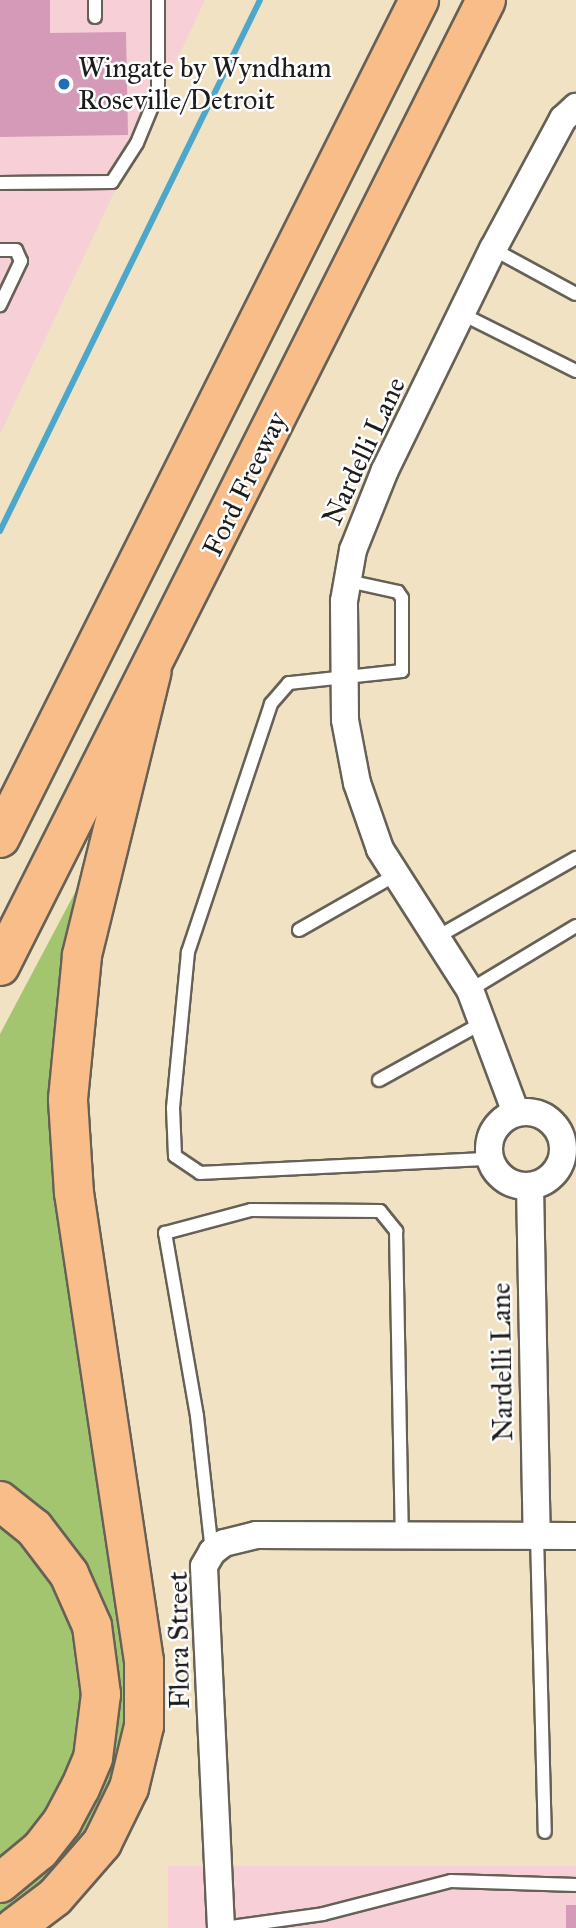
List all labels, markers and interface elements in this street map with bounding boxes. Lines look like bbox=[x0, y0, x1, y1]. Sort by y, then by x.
place label: Wingate by Wyndham Roseville/Detroit bbox=[78, 51, 332, 117]
marker: Wingate by Wyndham Roseville/Detroit bbox=[56, 76, 72, 92]
street label: Nardelli Lane bbox=[315, 372, 413, 530]
street label: Ford Freeway bbox=[196, 406, 294, 562]
street label: Nardelli Lane bbox=[484, 1282, 520, 1442]
street label: Flora Street bbox=[161, 1571, 197, 1709]

